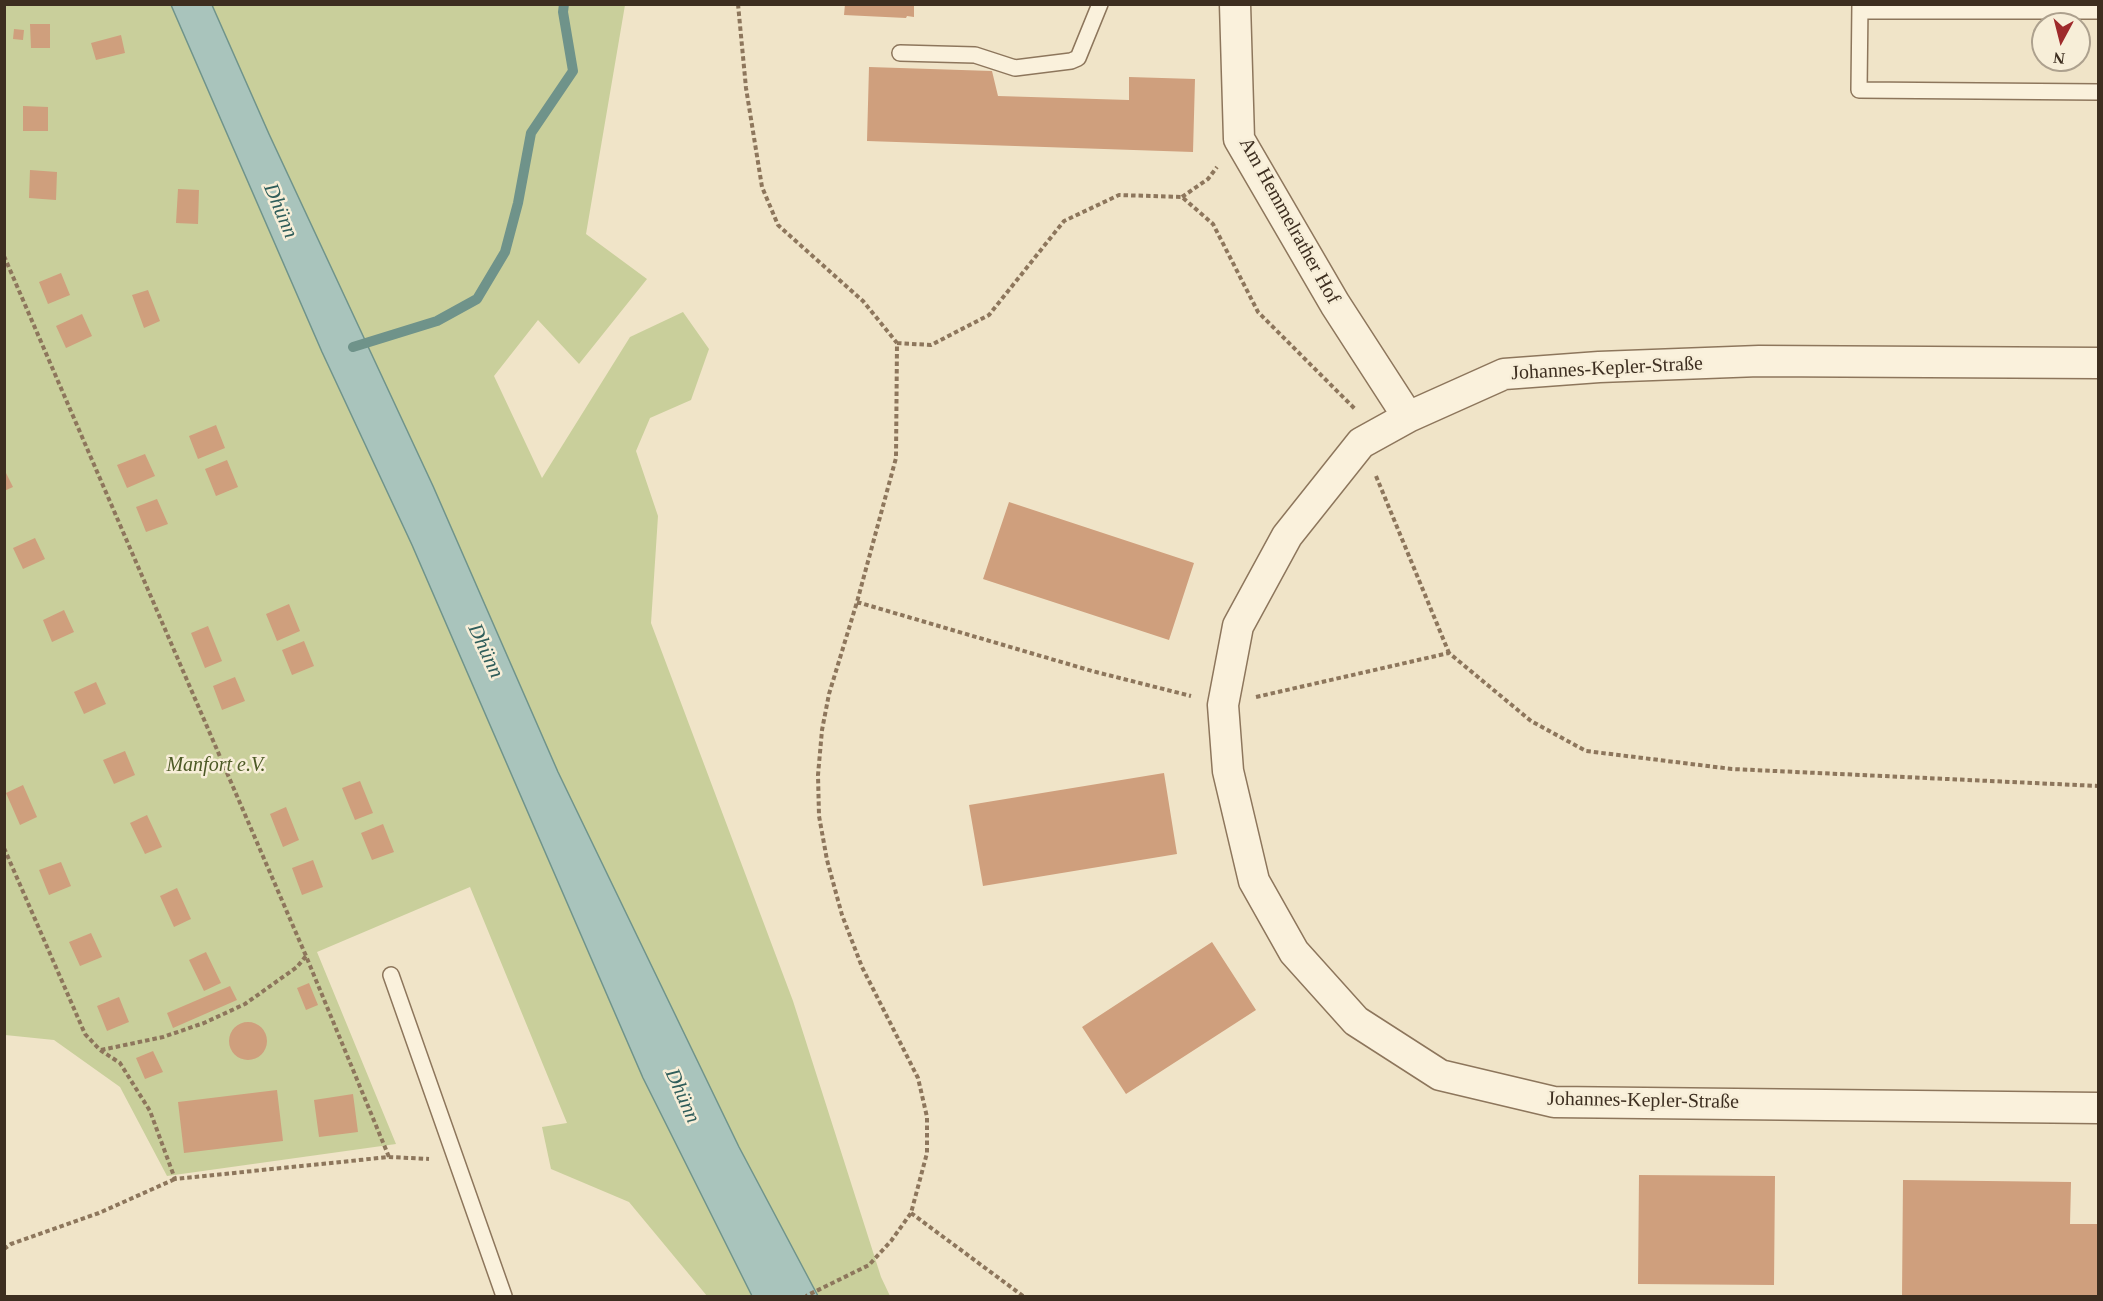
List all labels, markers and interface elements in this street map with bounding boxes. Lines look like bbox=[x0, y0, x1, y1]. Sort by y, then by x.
north arrow bbox=[2031, 12, 2091, 72]
text: N bbox=[2052, 49, 2066, 68]
street label: Am Hemmelrather Hof bbox=[1233, 134, 1345, 308]
water label: Dhünn bbox=[257, 180, 303, 242]
street label: Johannes-Kepler-Straße bbox=[1511, 352, 1703, 386]
water label: Dhünn bbox=[462, 620, 508, 682]
park label: Manfort e.V. bbox=[166, 754, 266, 778]
water label: Dhünn bbox=[659, 1065, 705, 1127]
street label: Johannes-Kepler-Straße bbox=[1547, 1087, 1739, 1115]

